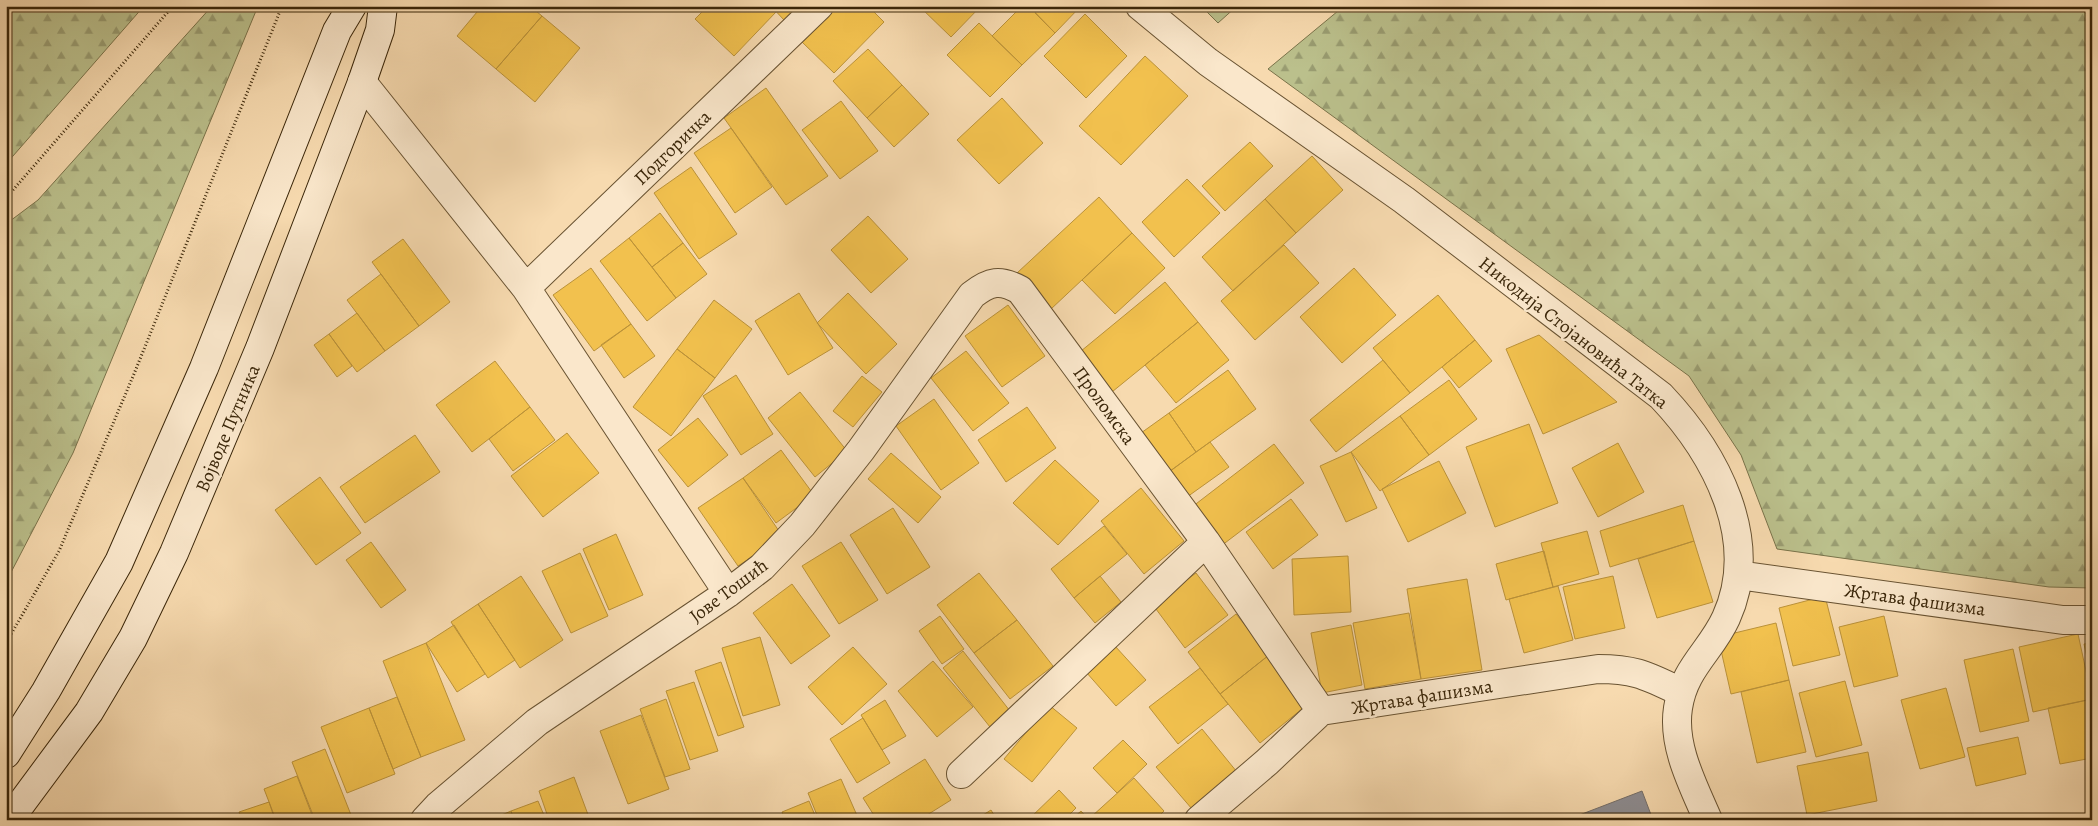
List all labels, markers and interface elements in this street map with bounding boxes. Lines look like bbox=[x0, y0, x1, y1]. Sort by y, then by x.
street label: Подгоричка bbox=[628, 104, 717, 191]
street label: Никодија Стојановића Татка bbox=[1473, 251, 1674, 415]
street label: Војводе Путника bbox=[189, 360, 267, 496]
street label: Проломска bbox=[1067, 361, 1142, 450]
street label: Јове Тошић bbox=[684, 553, 773, 629]
street label: Жртава фашизма bbox=[1843, 577, 1987, 623]
street label: Жртава фашизма bbox=[1350, 673, 1495, 721]

